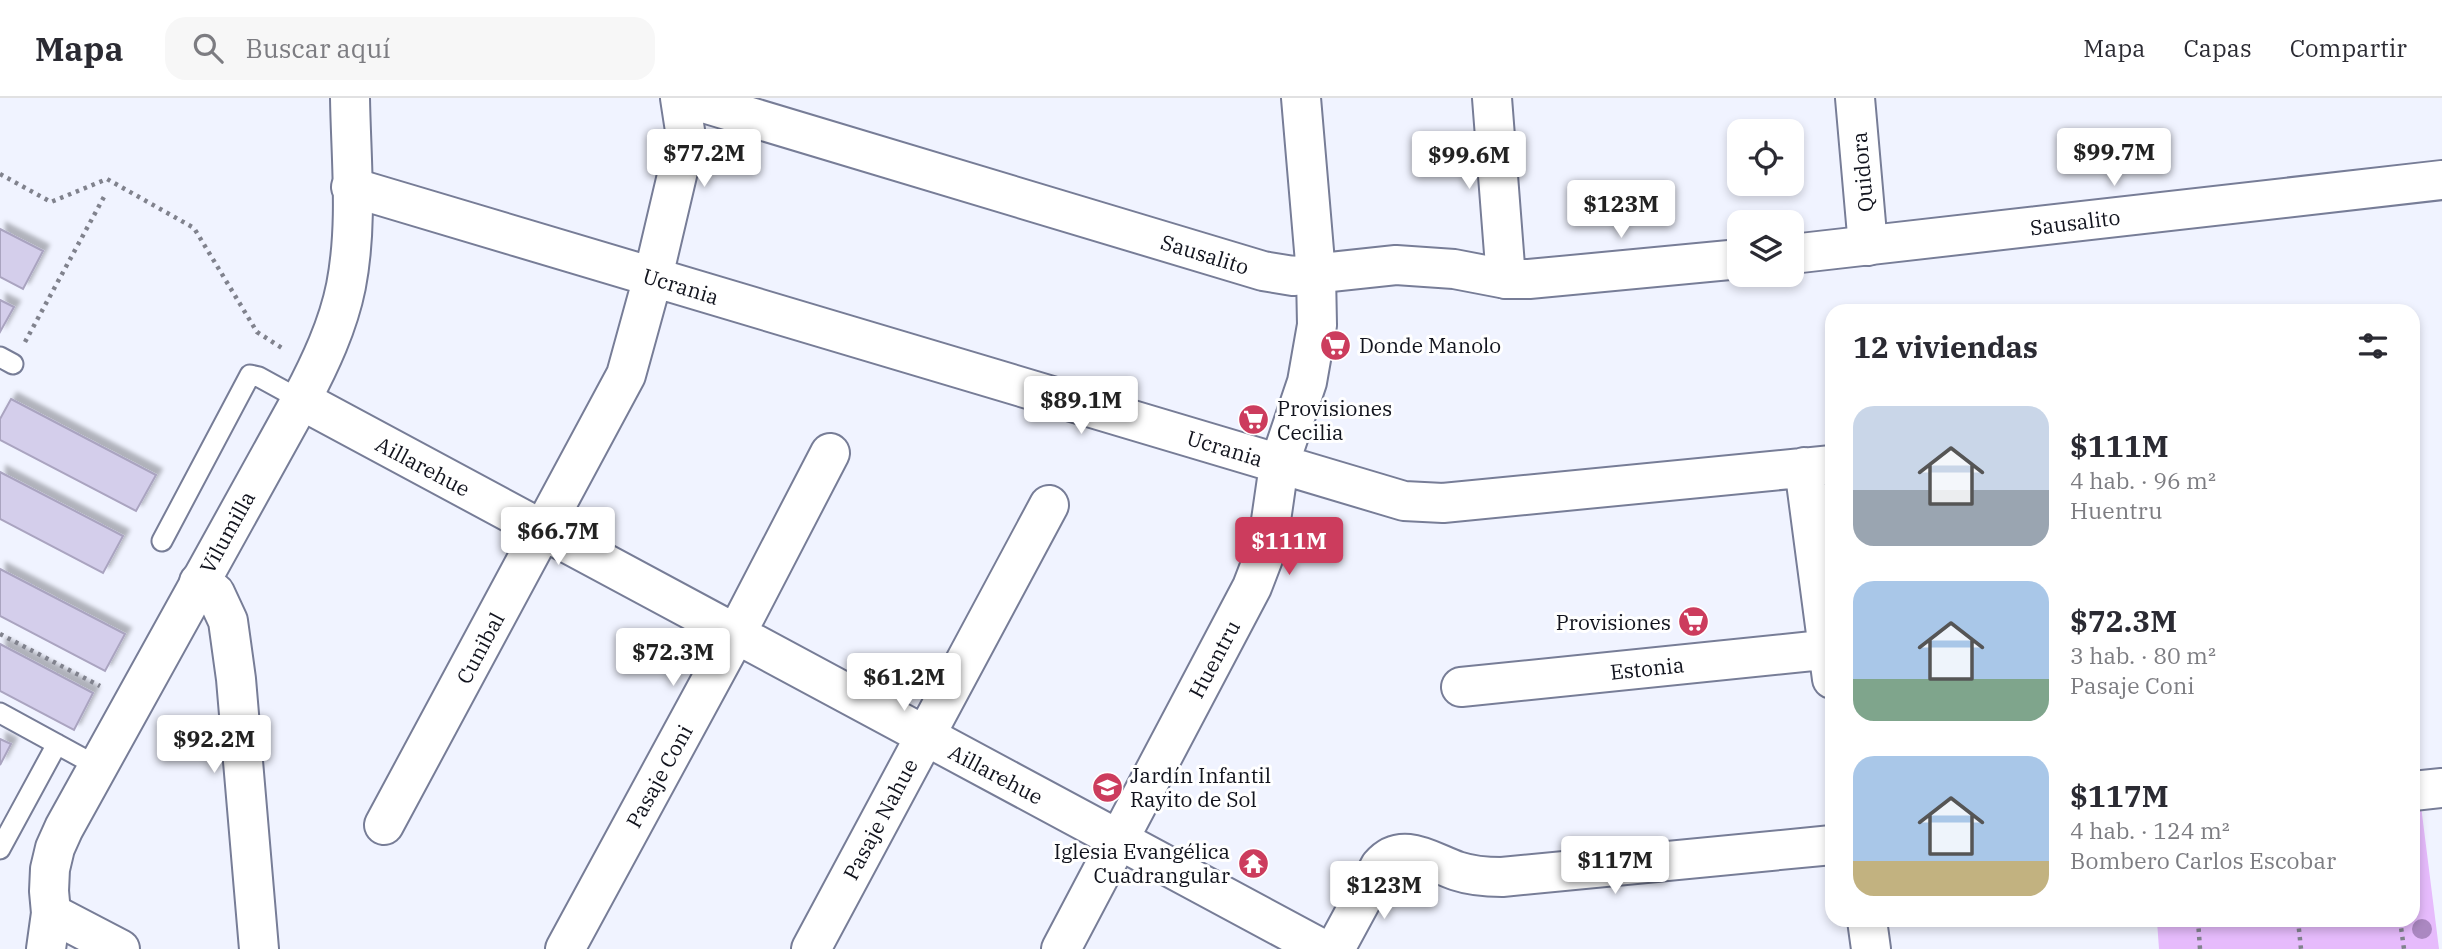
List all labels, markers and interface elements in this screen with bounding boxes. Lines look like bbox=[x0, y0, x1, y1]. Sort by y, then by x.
search box bbox=[165, 17, 655, 80]
text: Mapa bbox=[35, 27, 123, 70]
icon: search bbox=[189, 29, 227, 67]
text: Buscar aquí bbox=[245, 31, 391, 65]
text: Mapa bbox=[2083, 32, 2145, 64]
text: Capas bbox=[2183, 32, 2252, 64]
text: Compartir bbox=[2290, 32, 2407, 64]
map controls bbox=[1727, 119, 1804, 287]
button: locate bbox=[1727, 119, 1804, 196]
pin: $99.7M bbox=[2057, 129, 2171, 188]
pin: $77.2M bbox=[647, 130, 761, 189]
street label: Quidora bbox=[1845, 131, 1879, 213]
pin: $99.6M bbox=[1412, 132, 1526, 191]
text: $99.7M bbox=[2073, 136, 2155, 166]
text: $77.2M bbox=[663, 137, 745, 167]
text: $99.6M bbox=[1428, 139, 1510, 169]
pin: $123M bbox=[1572, 180, 1670, 240]
text: $123M bbox=[1583, 188, 1659, 218]
street label: Sausalito bbox=[2028, 203, 2122, 241]
button: layers bbox=[1727, 210, 1804, 287]
street label: Sausalito bbox=[1158, 227, 1252, 281]
street label: Ucrania bbox=[640, 261, 722, 311]
text: 12 viviendas bbox=[1853, 327, 2038, 366]
icon: filters bbox=[2354, 327, 2392, 365]
supermarket icon: Donde Manolo bbox=[1319, 328, 1353, 362]
place label: Donde Manolo bbox=[1359, 331, 1501, 359]
pin: $89.1M bbox=[1024, 376, 1138, 436]
text: $89.1M bbox=[1040, 384, 1122, 414]
place label: Provisiones Cecilia bbox=[1277, 394, 1392, 446]
supermarket icon: Provisiones Cecilia bbox=[1237, 403, 1271, 437]
street label: Ucrania bbox=[1184, 423, 1266, 473]
text: $111M bbox=[2070, 426, 2169, 465]
street label: Aillarehue bbox=[371, 429, 475, 503]
icon: home bbox=[1909, 434, 1993, 518]
text: 4 hab. · 96 m² bbox=[2070, 465, 2216, 495]
street label: Vilumilla bbox=[193, 486, 261, 578]
text: Huentru bbox=[2070, 495, 2162, 525]
pin: $66.7M bbox=[501, 508, 615, 567]
text: $66.7M bbox=[517, 515, 599, 545]
pin: $111M bbox=[1240, 518, 1338, 577]
text: $111M bbox=[1251, 525, 1327, 555]
text: $72.3M bbox=[2070, 601, 2177, 640]
supermarket icon: Provisiones bbox=[1677, 605, 1711, 639]
street label: Cunibal bbox=[450, 607, 510, 689]
place label: Provisiones bbox=[1556, 608, 1671, 636]
icon: home bbox=[1909, 609, 1993, 693]
street label: Huentru bbox=[1182, 615, 1246, 703]
pin: $72.3M bbox=[616, 628, 730, 688]
text: $72.3M bbox=[632, 636, 714, 666]
text: 3 hab. · 80 m² bbox=[2070, 640, 2216, 670]
street label: Estonia bbox=[1609, 650, 1685, 686]
pin: $61.2M bbox=[847, 654, 961, 713]
text: $61.2M bbox=[863, 661, 945, 691]
text: Pasaje Coni bbox=[2070, 670, 2195, 700]
pin: $92.2M bbox=[157, 716, 271, 775]
street label: Pasaje Coni bbox=[619, 719, 699, 833]
text: $92.2M bbox=[173, 723, 255, 753]
street label: Aillarehue bbox=[944, 737, 1048, 811]
street label: Pasaje Nahue bbox=[836, 753, 924, 885]
place label: Jardín Infantil Rayito de Sol bbox=[1130, 761, 1271, 813]
school or university icon: Jardín Infantil Rayito de Sol bbox=[1090, 770, 1124, 804]
text: $117M bbox=[2070, 776, 2169, 815]
icon: home bbox=[1909, 784, 1993, 868]
text: 4 hab. · 124 m² bbox=[2070, 815, 2230, 845]
pin: $117M bbox=[1566, 836, 1664, 896]
place label: Iglesia Evangélica Cuadrangular bbox=[1054, 837, 1231, 889]
text: $117M bbox=[1577, 844, 1653, 874]
text: Bombero Carlos Escobar bbox=[2070, 845, 2336, 875]
temple icon: Iglesia Evangélica Cuadrangular bbox=[1236, 846, 1270, 880]
pin: $123M bbox=[1335, 862, 1433, 921]
text: $123M bbox=[1346, 869, 1422, 899]

